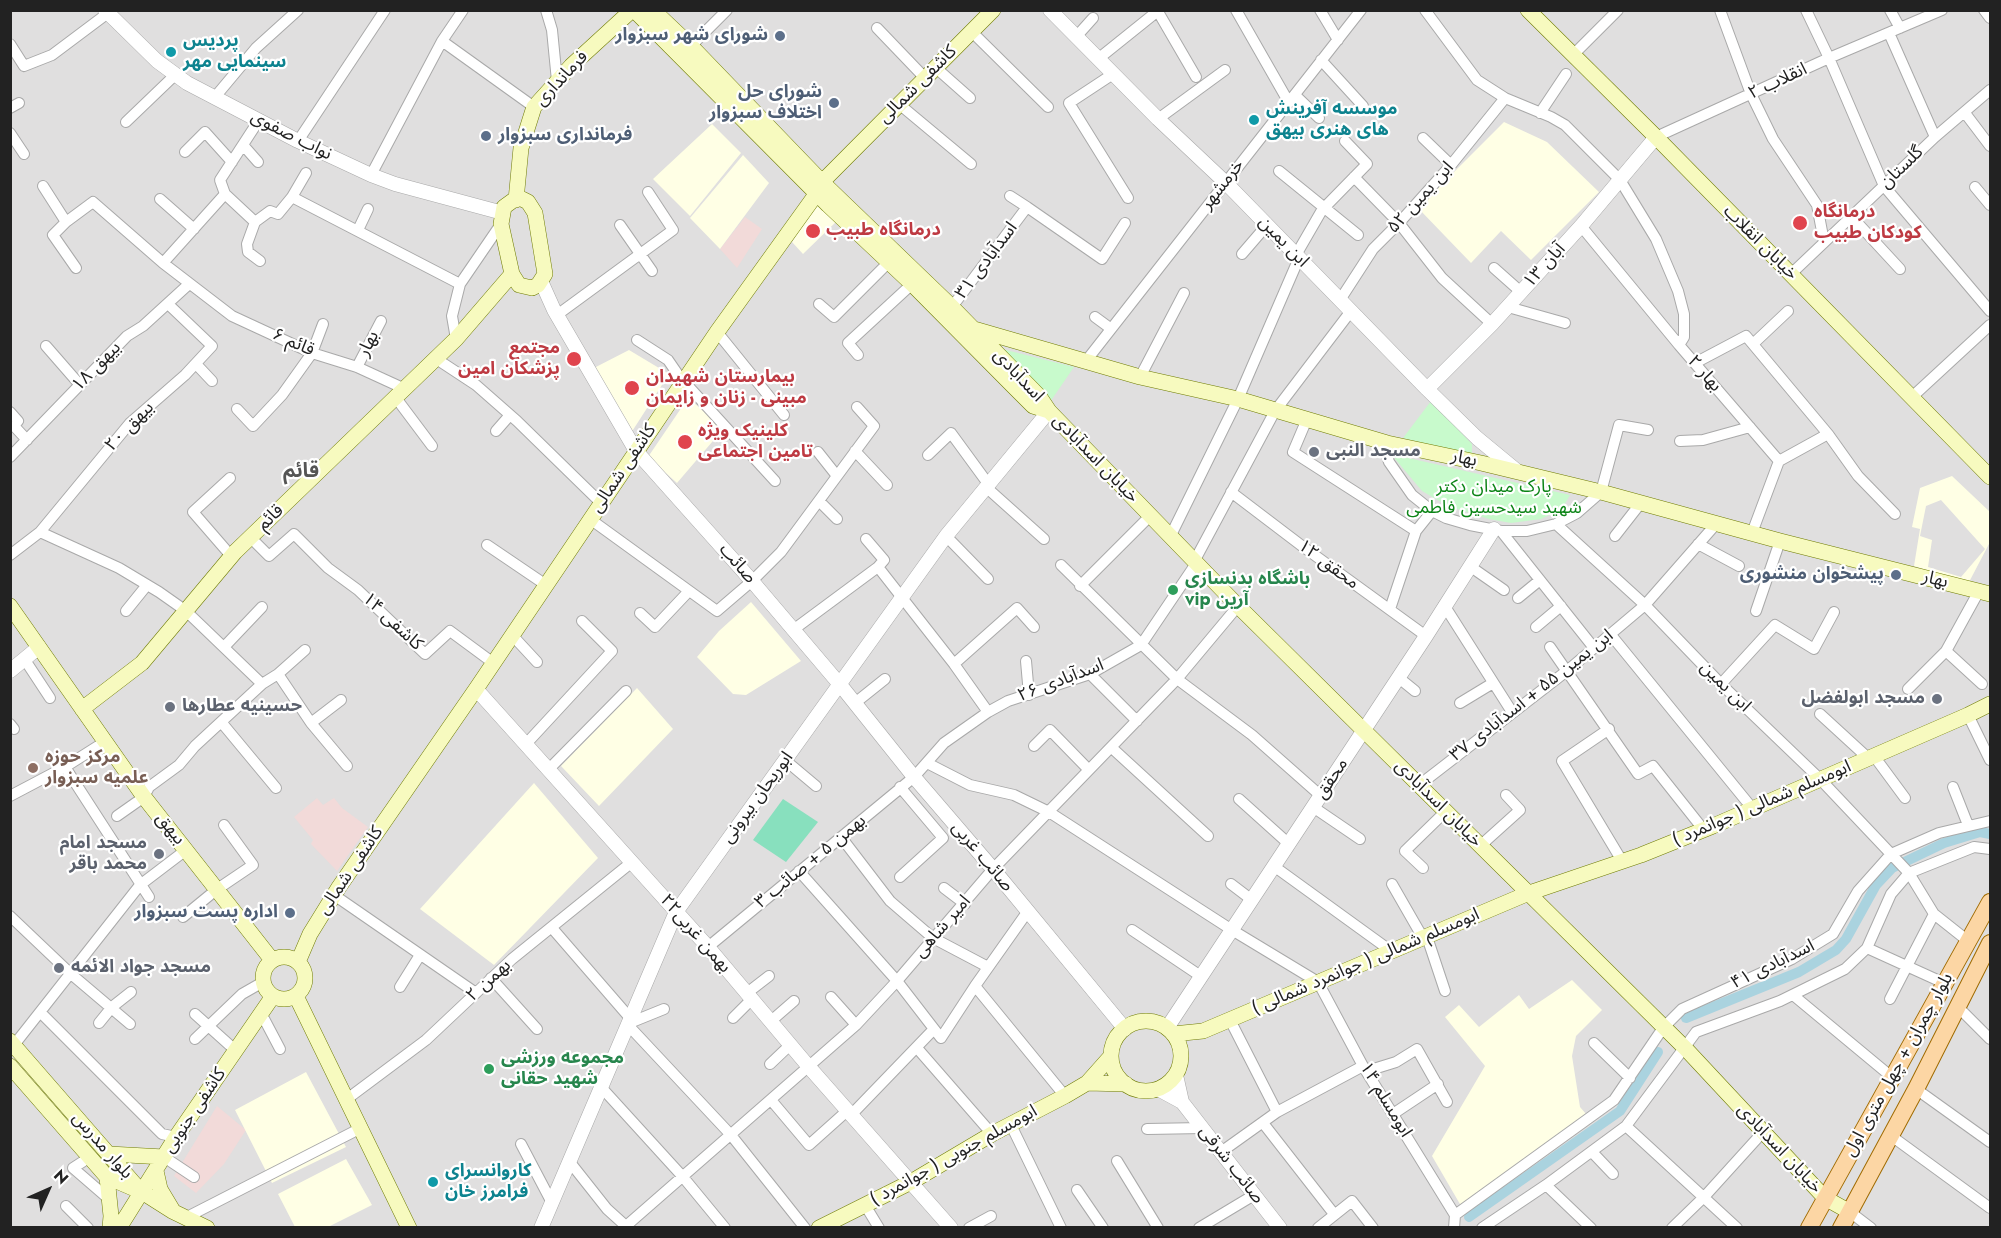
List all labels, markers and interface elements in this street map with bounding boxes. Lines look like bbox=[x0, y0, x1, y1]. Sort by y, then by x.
place label: شورای شهر سبزوار bbox=[615, 25, 768, 47]
marker: شورای شهر سبزوار bbox=[773, 29, 787, 43]
place label: پردیس سینمایی مهر bbox=[183, 31, 286, 74]
street label: کاشفی شمالی bbox=[874, 41, 962, 129]
marker: پردیس سینمایی مهر bbox=[164, 45, 178, 59]
street label: فرمانداری bbox=[531, 47, 593, 111]
street label: انقلاب ۲ bbox=[1745, 59, 1811, 105]
place label: شورای حل اختلاف سبزوار bbox=[709, 82, 822, 124]
marker: شورای حل اختلاف سبزوار bbox=[827, 96, 841, 110]
place label: موسسه آفرینش های هنری بیهق bbox=[1266, 99, 1398, 142]
street label: نواب صفوی bbox=[247, 106, 335, 166]
marker: موسسه آفرینش های هنری بیهق bbox=[1247, 113, 1261, 127]
place label: فرمانداری سبزوار bbox=[498, 125, 632, 147]
marker: فرمانداری سبزوار bbox=[479, 129, 493, 143]
street label: گلستان bbox=[1876, 142, 1928, 194]
street label: خرمشهر bbox=[1197, 155, 1249, 215]
street label: ابن یمین ۵۲ bbox=[1383, 158, 1459, 238]
street label: خیابان انقلاب bbox=[1718, 201, 1802, 285]
place label: درمانگاه کودکان طبیب bbox=[1814, 202, 1922, 244]
street label: ابن یمین bbox=[1253, 212, 1313, 272]
marker: درمانگاه کودکان طبیب bbox=[1791, 214, 1809, 232]
street label: اسدآبادی ۳۱ bbox=[951, 218, 1023, 304]
place label: درمانگاه طبیب bbox=[826, 220, 941, 242]
marker: درمانگاه طبیب bbox=[804, 222, 822, 240]
street label: ۱۳ آبان bbox=[1519, 239, 1571, 293]
street label: قائم ۶ bbox=[269, 324, 317, 362]
street label: بهار bbox=[354, 328, 384, 360]
street label: بیهق ۱۸ bbox=[68, 337, 126, 397]
place label: مجتمع پزشکان امین bbox=[458, 338, 560, 380]
street label: اسدآبادی bbox=[988, 345, 1048, 407]
marker: مجتمع پزشکان امین bbox=[565, 350, 583, 368]
street label: بهار ۲ bbox=[1682, 351, 1726, 397]
place label: بیمارستان شهیدان مبینی - زنان و زایمان bbox=[646, 367, 807, 410]
marker: بیمارستان شهیدان مبینی - زنان و زایمان bbox=[623, 379, 641, 397]
street label: بیهق ۲۰ bbox=[101, 397, 159, 457]
street label: خیابان اسدآبادی bbox=[1047, 410, 1143, 508]
street label: کاشفی شمالی bbox=[587, 421, 661, 517]
place label: کلینیک ویژه تامین اجتماعی bbox=[698, 421, 813, 464]
marker: کلینیک ویژه تامین اجتماعی bbox=[676, 433, 694, 451]
place label: مسجد النبی bbox=[1326, 441, 1421, 463]
marker: مسجد النبی bbox=[1307, 445, 1321, 459]
street label: بهار bbox=[1449, 446, 1479, 472]
district label: قائم bbox=[283, 460, 319, 484]
park label: پارک میدان دکتر شهید سیدحسین فاطمی bbox=[1406, 477, 1582, 520]
street label: قائم bbox=[253, 500, 289, 536]
street label: محقق ۱۲ bbox=[1293, 536, 1363, 594]
street label: صائب bbox=[714, 540, 760, 588]
place label: پیشخوان منشوری bbox=[1740, 564, 1884, 586]
street label: بهار bbox=[1920, 566, 1950, 594]
marker: پیشخوان منشوری bbox=[1889, 568, 1903, 582]
place label: باشگاه بدنسازی vip آرین bbox=[1185, 569, 1310, 612]
marker: باشگاه بدنسازی vip آرین bbox=[1166, 583, 1180, 597]
street label: کاشفی ۱۴ bbox=[357, 589, 427, 655]
street label: ابن یمین ۵۵ + اسدآبادی ۳۷ bbox=[1446, 625, 1618, 767]
street label: اسدآبادی ۲۶ bbox=[1015, 655, 1107, 707]
street label: ابن یمین bbox=[1695, 657, 1755, 717]
place label: مسجد ابولفضل bbox=[1802, 688, 1925, 710]
marker: مسجد ابولفضل bbox=[1930, 692, 1944, 706]
place label: حسینیه عطارها bbox=[182, 696, 302, 718]
marker: حسینیه عطارها bbox=[163, 700, 177, 714]
place label: مرکز حوزه علمیه سبزوار bbox=[45, 747, 149, 789]
street label: ابوریحان بیرونی bbox=[717, 748, 799, 848]
street label: محقق bbox=[1311, 755, 1353, 803]
street label: خیابان اسدآبادی bbox=[1390, 756, 1486, 852]
street label: ابومسلم شمالی ( جوانمرد ) bbox=[1669, 757, 1855, 851]
marker: مرکز حوزه علمیه سبزوار bbox=[26, 761, 40, 775]
street label: بیهق bbox=[151, 808, 189, 850]
street label: بهمن ۵ + صائب ۳ bbox=[751, 811, 871, 913]
street label: صائب غربی bbox=[946, 817, 1018, 897]
street label: کاشفی شمالی bbox=[314, 823, 388, 919]
place label: مسجد امام محمد باقر bbox=[60, 833, 147, 876]
marker: مسجد امام محمد باقر bbox=[152, 847, 166, 861]
street label: ۲۲بهمن غربی bbox=[655, 890, 735, 978]
street label: امیر شاهی bbox=[910, 891, 976, 963]
place label: اداره پست سبزوار bbox=[134, 902, 278, 924]
street label: ابومسلم شمالی ( جوانمرد شمالی ) bbox=[1249, 904, 1483, 1020]
marker: اداره پست سبزوار bbox=[283, 906, 297, 920]
street label: اسدآبادی ۴۱ bbox=[1728, 935, 1818, 995]
street label: بهمن ۲ bbox=[462, 955, 516, 1007]
place label: مسجد جواد الائمه bbox=[71, 957, 211, 979]
marker: مسجد جواد الائمه bbox=[52, 961, 66, 975]
street label: بلوار چمران + چهل متری اول bbox=[1839, 969, 1959, 1161]
place label: مجموعه ورزشی شهید حقانی bbox=[501, 1048, 624, 1090]
street label: ابومسلم ۱۴ bbox=[1354, 1058, 1416, 1142]
marker: مجموعه ورزشی شهید حقانی bbox=[482, 1062, 496, 1076]
street label: کاشفی جنوبی bbox=[159, 1064, 231, 1158]
street label: خیابان اسدآبادی bbox=[1732, 1100, 1826, 1198]
street label: ابومسلم جنوبی ( جوانمرد ) bbox=[867, 1101, 1041, 1211]
street label: بلوار مدرس bbox=[67, 1108, 137, 1184]
street label: صائب شرقی bbox=[1194, 1122, 1268, 1208]
north arrow bbox=[18, 1160, 78, 1220]
place label: کاروانسرای فرامرز خان bbox=[445, 1161, 532, 1204]
text: N bbox=[48, 1164, 74, 1190]
marker: کاروانسرای فرامرز خان bbox=[426, 1175, 440, 1189]

